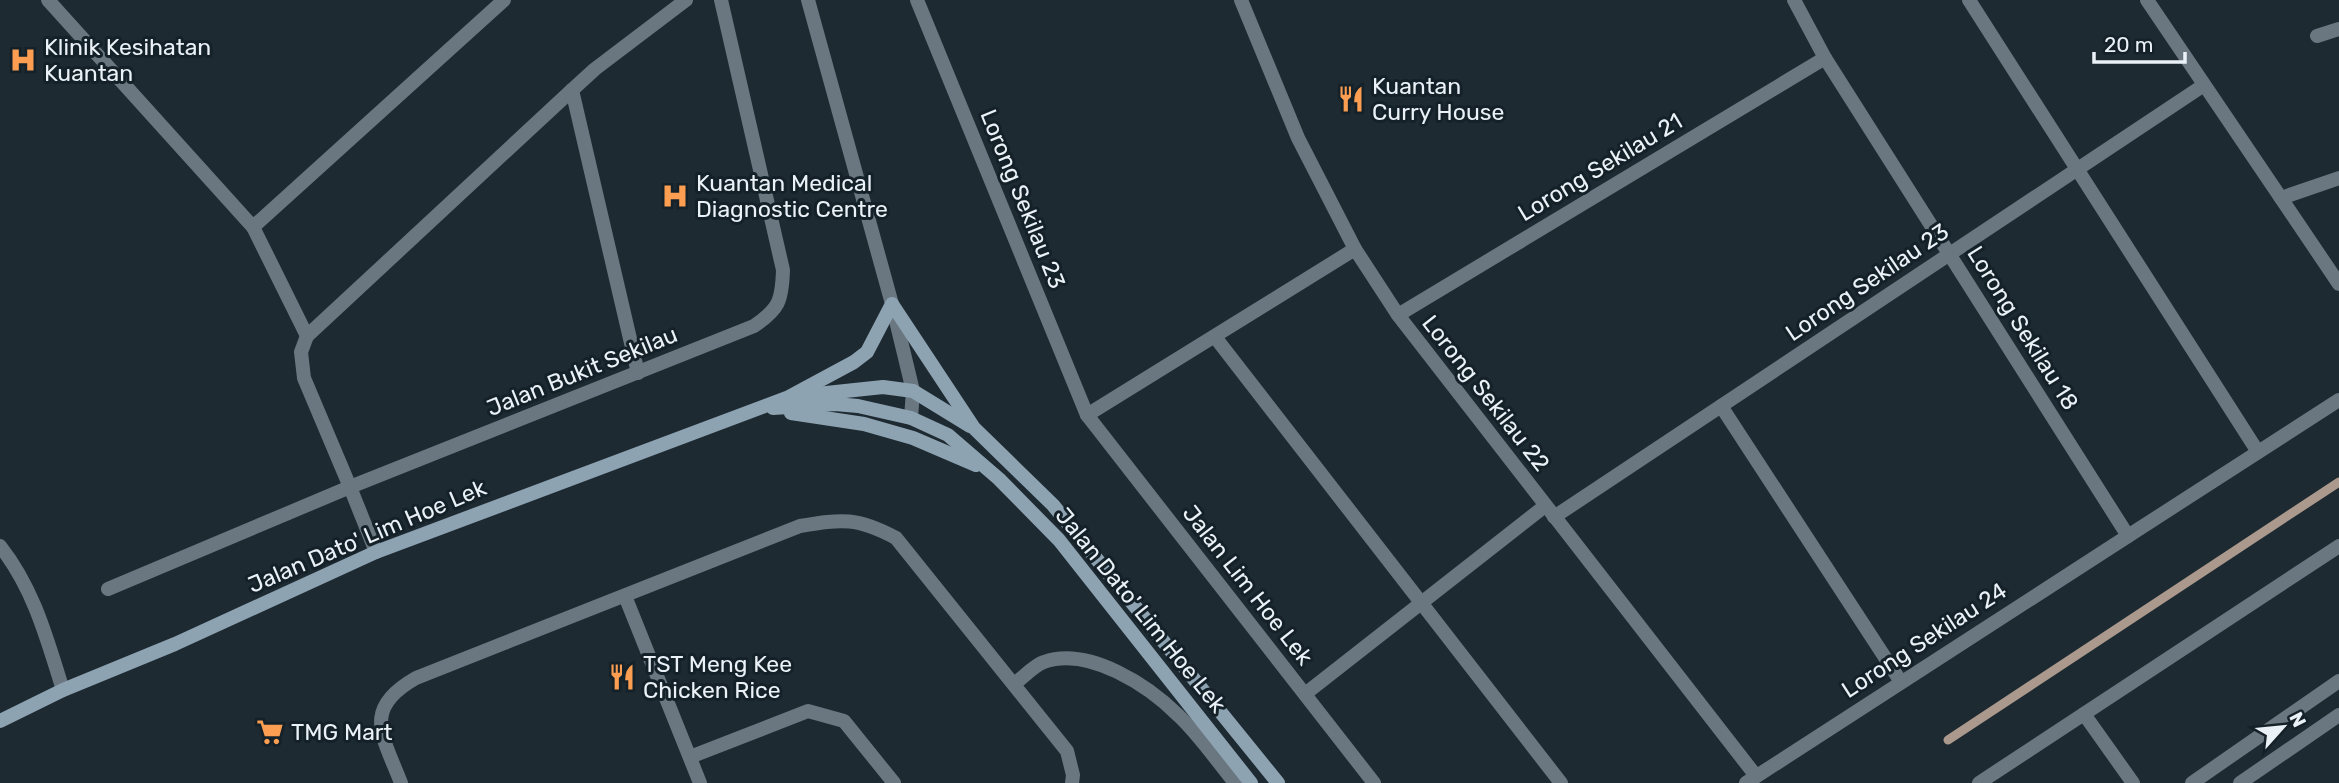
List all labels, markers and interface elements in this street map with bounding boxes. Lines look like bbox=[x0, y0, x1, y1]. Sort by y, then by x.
scale bar bbox=[2094, 21, 2185, 65]
text: 20 m bbox=[2104, 32, 2153, 57]
place label: Klinik Kesihatan Kuantan bbox=[44, 33, 211, 87]
hospital icon: Klinik Kesihatan Kuantan bbox=[8, 45, 38, 75]
place label: Kuantan Curry House bbox=[1372, 72, 1504, 126]
restaurant icon: Kuantan Curry House bbox=[1336, 84, 1366, 114]
street label: Lorong Sekilau 23 bbox=[974, 105, 1072, 293]
street label: Lorong Sekilau 21 bbox=[1513, 107, 1687, 227]
place label: Kuantan Medical Diagnostic Centre bbox=[696, 169, 888, 223]
hospital icon: Kuantan Medical Diagnostic Centre bbox=[660, 181, 690, 211]
street label: Lorong Sekilau 23 bbox=[1780, 217, 1954, 347]
street label: Lorong Sekilau 18 bbox=[1961, 241, 2085, 415]
street label: Lorong Sekilau 22 bbox=[1416, 309, 1556, 477]
street label: Jalan Bukit Sekilau bbox=[483, 320, 681, 422]
street label: Jalan Dato' Lim Hoe Lek bbox=[244, 473, 490, 599]
street label: Jalan Lim Hoe Lek bbox=[1177, 499, 1319, 671]
street label: Jalan Dato' Lim Hoe Lek bbox=[1050, 502, 1232, 718]
street label: Lorong Sekilau 24 bbox=[1836, 576, 2012, 704]
place label: TST Meng Kee Chicken Rice bbox=[643, 650, 792, 704]
restaurant icon: TST Meng Kee Chicken Rice bbox=[607, 662, 637, 692]
north arrow bbox=[2248, 692, 2318, 762]
text: N bbox=[2284, 708, 2311, 731]
supermarket icon: TMG Mart bbox=[255, 717, 285, 747]
place label: TMG Mart bbox=[291, 718, 393, 746]

